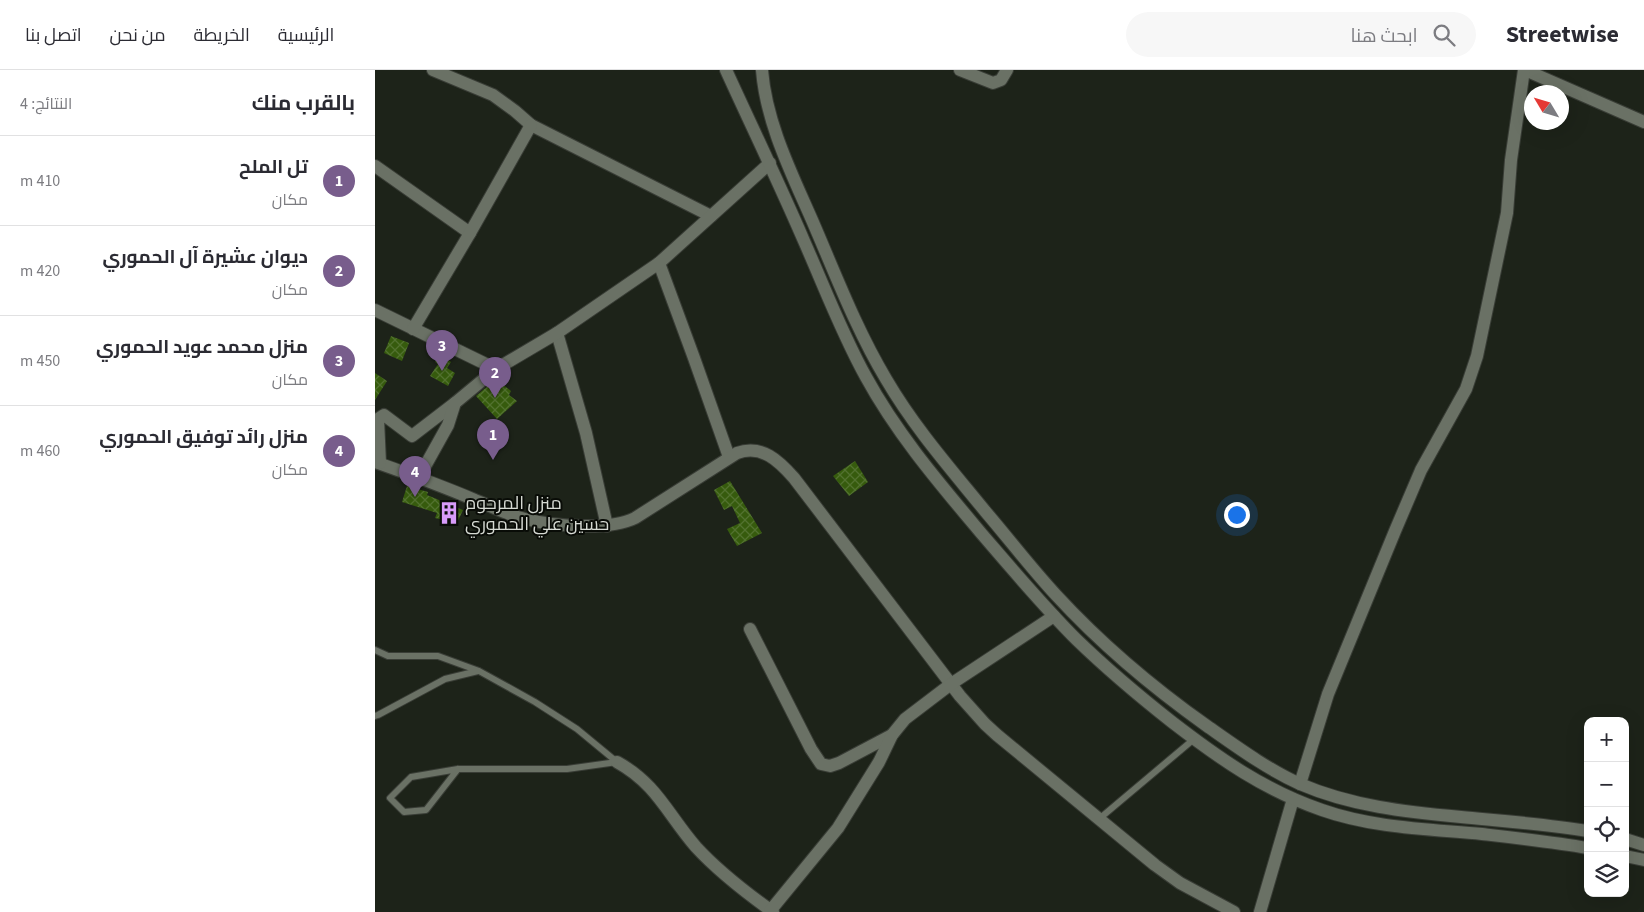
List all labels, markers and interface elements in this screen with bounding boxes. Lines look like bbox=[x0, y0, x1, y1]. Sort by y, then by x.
search box bbox=[1126, 12, 1476, 57]
text: Streetwise bbox=[1506, 17, 1619, 52]
icon: search bbox=[1430, 21, 1458, 49]
text: اتصل بنا bbox=[25, 23, 82, 48]
text: من نحن bbox=[110, 23, 166, 48]
text: الخريطة bbox=[194, 23, 250, 48]
text: الرئيسية bbox=[278, 23, 334, 48]
text: ابحث هنا bbox=[1350, 23, 1418, 50]
north arrow bbox=[1524, 85, 1569, 130]
text: بالقرب منك bbox=[252, 88, 355, 118]
text: النتائج: 4 bbox=[20, 93, 72, 115]
text: تل الملح bbox=[239, 154, 308, 181]
text: 410 m bbox=[20, 170, 60, 192]
text: 1 bbox=[335, 170, 343, 192]
text: مكان bbox=[272, 189, 308, 211]
text: ديوان عشيرة آل الحموري bbox=[102, 244, 308, 271]
text: 420 m bbox=[20, 260, 60, 282]
text: 2 bbox=[335, 260, 343, 282]
text: مكان bbox=[272, 279, 308, 301]
pin: 3 bbox=[426, 330, 458, 371]
text: منزل محمد عويد الحموري bbox=[96, 334, 308, 361]
text: 450 m bbox=[20, 350, 60, 372]
text: 3 bbox=[335, 350, 343, 372]
pin: 2 bbox=[479, 357, 511, 398]
text: مكان bbox=[272, 369, 308, 391]
pin: 1 bbox=[477, 419, 509, 460]
text: منزل رائد توفيق الحموري bbox=[99, 424, 308, 451]
text: 460 m bbox=[20, 440, 60, 462]
text: 4 bbox=[335, 440, 343, 462]
pin: 4 bbox=[399, 456, 431, 497]
text: مكان bbox=[272, 459, 308, 481]
place label: منزل المرحوم حسين علي الحموري bbox=[465, 491, 609, 538]
building icon: منزل المرحوم حسين علي الحموري bbox=[436, 500, 462, 526]
your location bbox=[1224, 502, 1250, 528]
map controls bbox=[1584, 717, 1629, 897]
button: + bbox=[1584, 717, 1629, 762]
button: − bbox=[1584, 762, 1629, 807]
button: locate bbox=[1584, 807, 1629, 852]
button: layers bbox=[1584, 852, 1629, 897]

